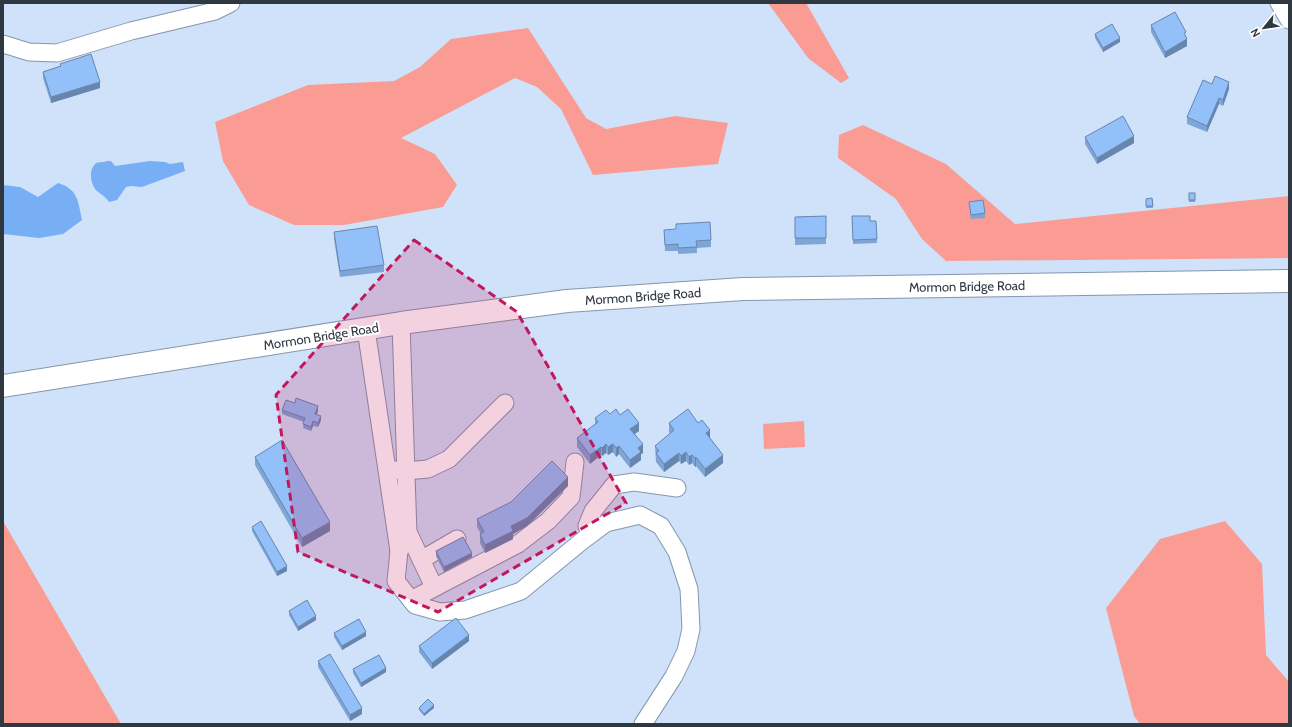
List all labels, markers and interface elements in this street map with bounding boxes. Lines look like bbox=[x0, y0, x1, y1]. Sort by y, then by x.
north arrow bbox=[1244, 8, 1284, 48]
text: N bbox=[1247, 26, 1263, 40]
street label: Mormon Bridge Road bbox=[909, 277, 1025, 295]
street label: Mormon Bridge Road bbox=[584, 284, 702, 308]
street label: Mormon Bridge Road bbox=[262, 319, 380, 353]

